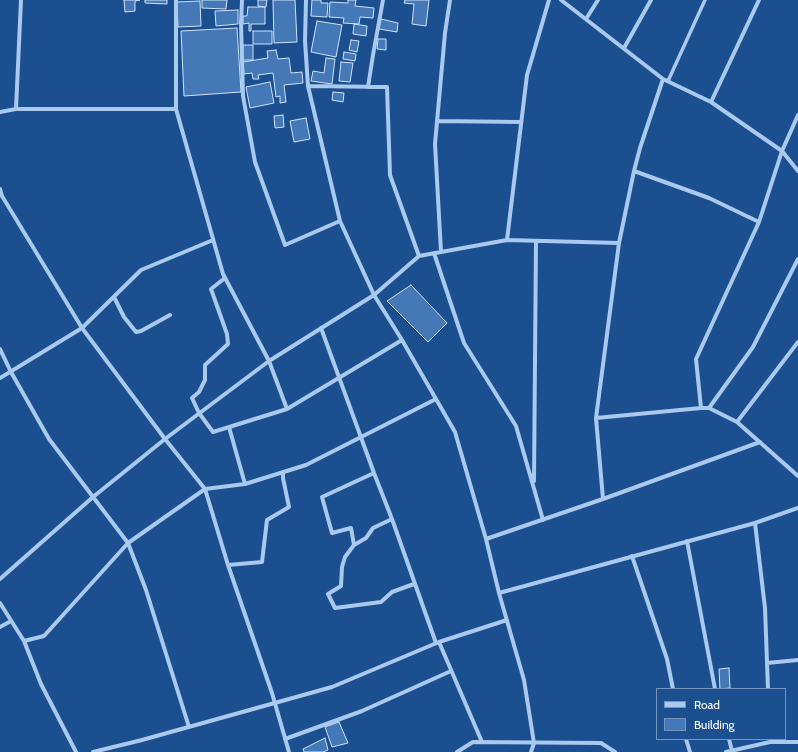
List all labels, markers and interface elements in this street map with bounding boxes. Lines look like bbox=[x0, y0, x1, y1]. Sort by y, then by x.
legend bbox=[656, 688, 786, 740]
text: Road bbox=[694, 697, 720, 712]
text: Building bbox=[694, 717, 735, 732]

